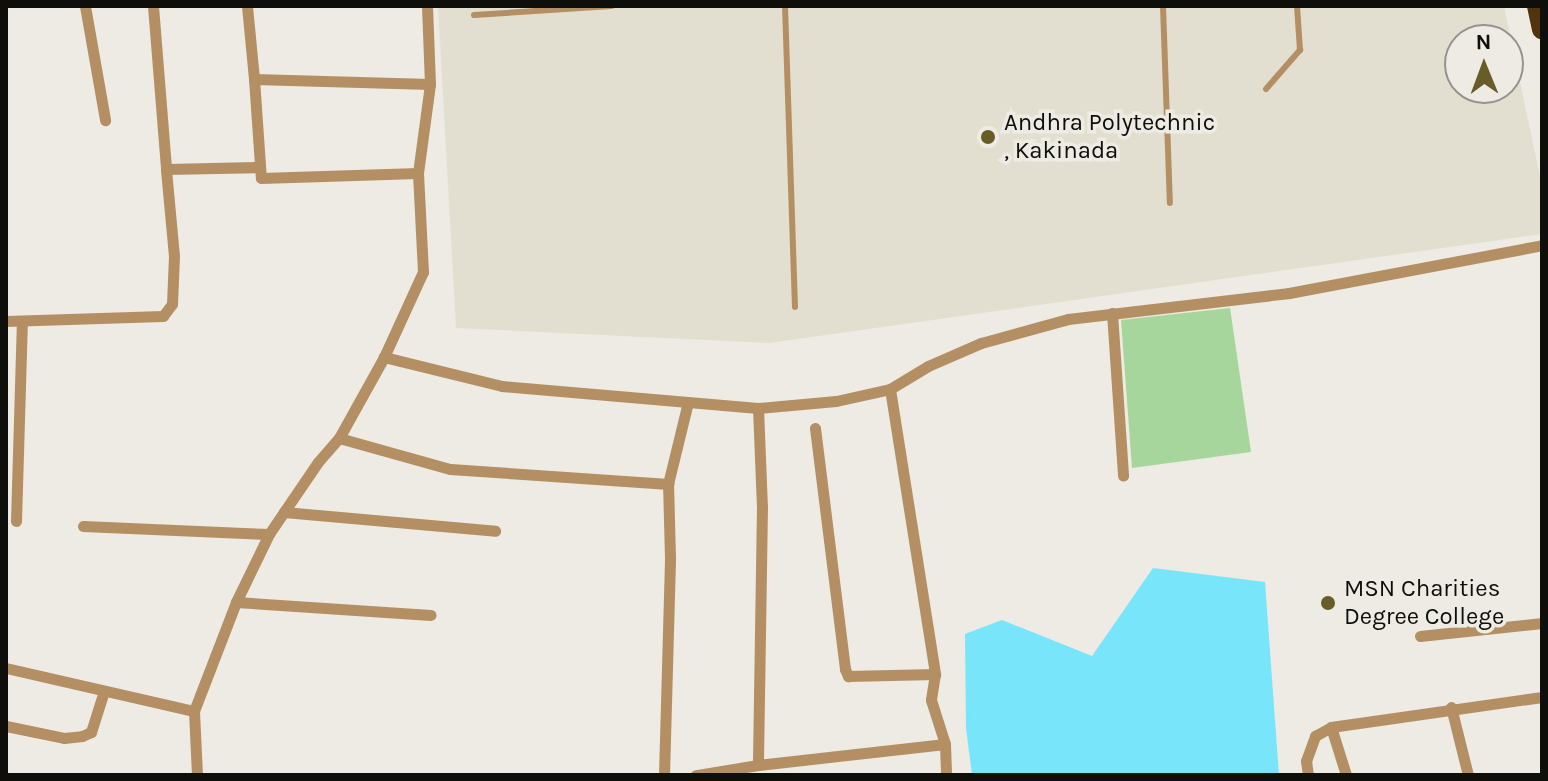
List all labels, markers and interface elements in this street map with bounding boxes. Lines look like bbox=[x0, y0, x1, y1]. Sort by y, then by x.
north arrow bbox=[1444, 24, 1524, 104]
text: N bbox=[1475, 29, 1492, 55]
place label: Andhra Polytechnic , Kakinada bbox=[1004, 109, 1215, 165]
marker: Andhra Polytechnic , Kakinada bbox=[979, 128, 997, 146]
place label: MSN Charities Degree College bbox=[1344, 575, 1504, 631]
marker: MSN Charities Degree College bbox=[1319, 594, 1337, 612]

